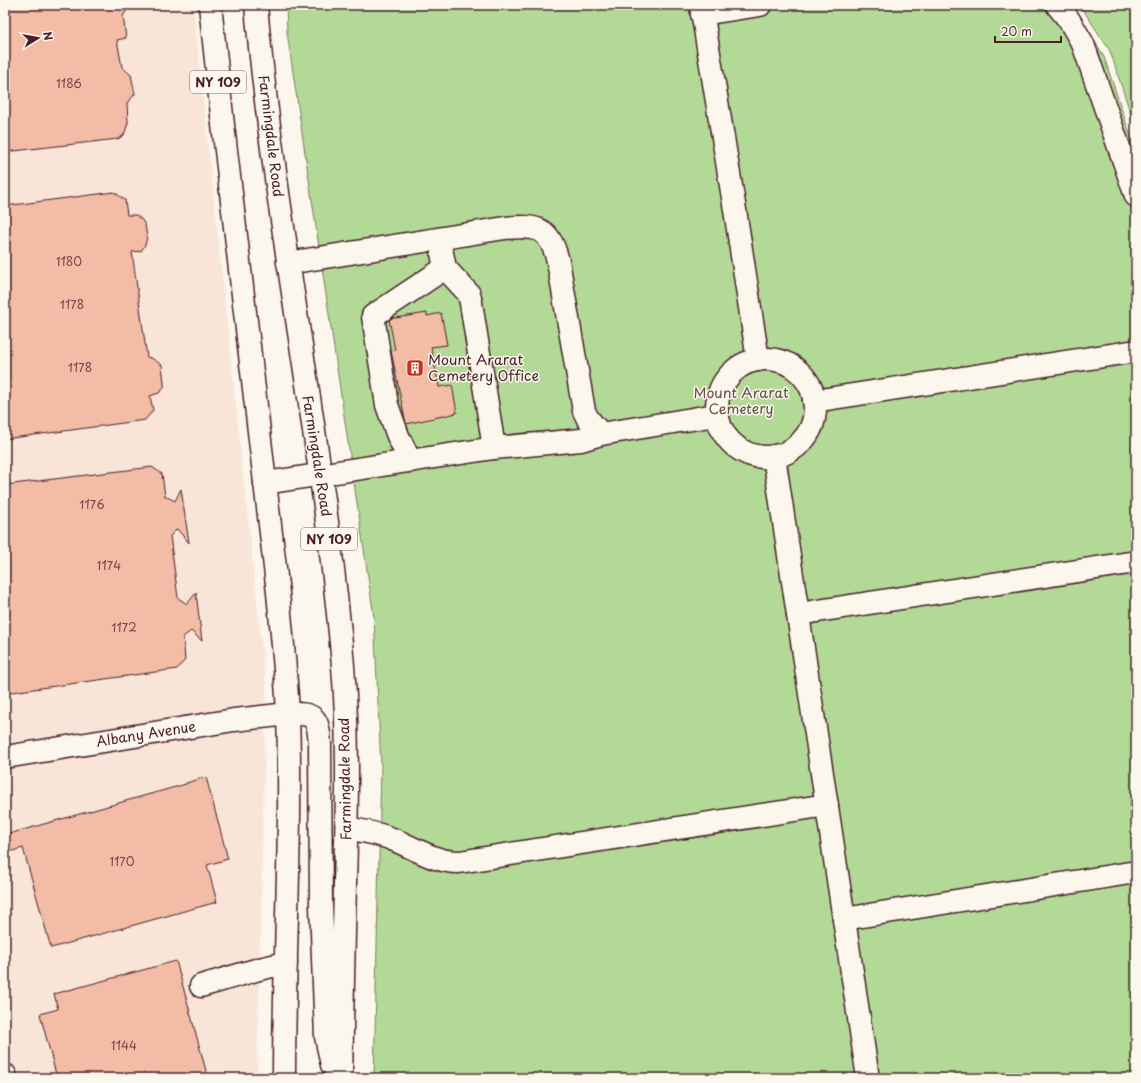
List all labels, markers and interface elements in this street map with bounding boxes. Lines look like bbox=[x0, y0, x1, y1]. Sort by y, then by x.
north arrow bbox=[18, 18, 58, 58]
scale bar bbox=[995, 18, 1061, 44]
text: 20 m bbox=[1001, 22, 1032, 40]
text: N bbox=[39, 30, 58, 42]
road number: NY 109 bbox=[190, 71, 246, 93]
house number: 1186 bbox=[56, 74, 82, 92]
street label: Farmingdale Road bbox=[254, 74, 289, 198]
house number: 1180 bbox=[56, 252, 82, 270]
house number: 1178 bbox=[60, 295, 84, 313]
place label: Mount Ararat Cemetery Office bbox=[428, 349, 539, 386]
house number: 1178 bbox=[68, 358, 92, 376]
building icon: Mount Ararat Cemetery Office bbox=[405, 358, 425, 378]
park label: Mount Ararat Cemetery bbox=[693, 382, 789, 419]
street label: Farmingdale Road bbox=[298, 394, 337, 518]
house number: 1176 bbox=[79, 495, 105, 513]
road number: NY 109 bbox=[301, 528, 357, 550]
house number: 1174 bbox=[97, 556, 121, 574]
house number: 1172 bbox=[111, 618, 137, 636]
street label: Albany Avenue bbox=[95, 715, 198, 752]
street label: Farmingdale Road bbox=[333, 717, 356, 841]
house number: 1170 bbox=[109, 852, 135, 870]
house number: 1144 bbox=[111, 1036, 137, 1054]

